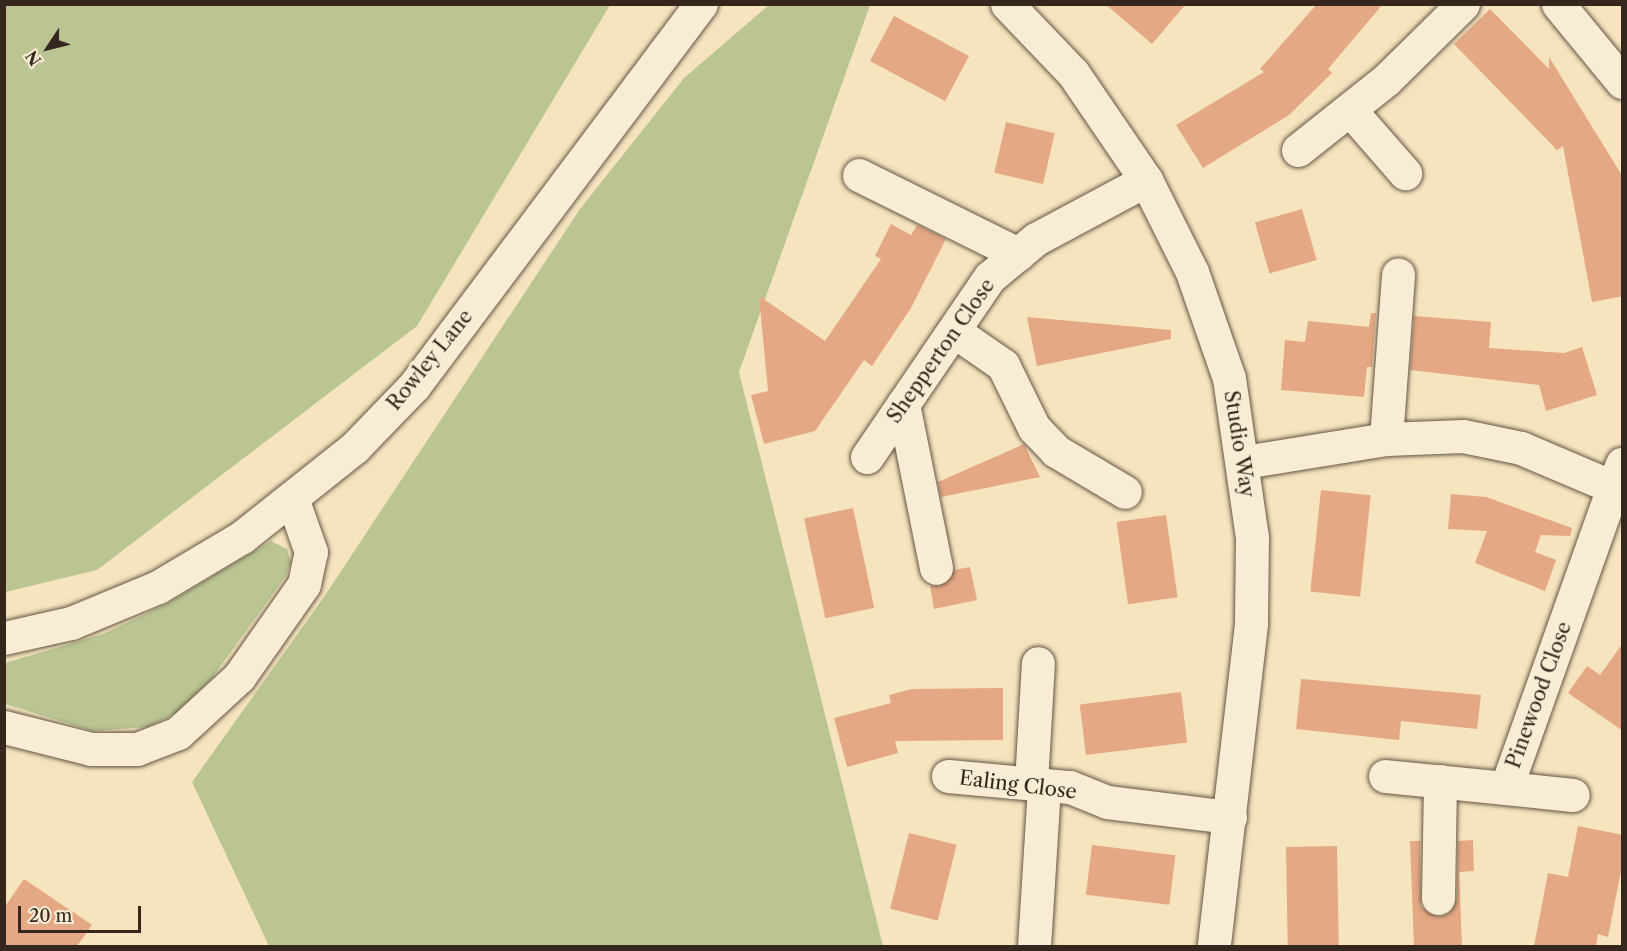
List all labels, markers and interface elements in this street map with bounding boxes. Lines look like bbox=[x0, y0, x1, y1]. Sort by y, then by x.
north arrow bbox=[18, 18, 78, 78]
text: N bbox=[21, 47, 45, 70]
street label: Shepperton Close bbox=[882, 274, 1000, 428]
street label: Rowley Lane bbox=[382, 305, 478, 415]
street label: Studio Way bbox=[1219, 389, 1259, 499]
street label: Pinewood Close bbox=[1501, 618, 1577, 772]
street label: Ealing Close bbox=[958, 766, 1078, 804]
scale bar bbox=[21, 894, 144, 932]
text: 20 m bbox=[29, 905, 72, 927]

